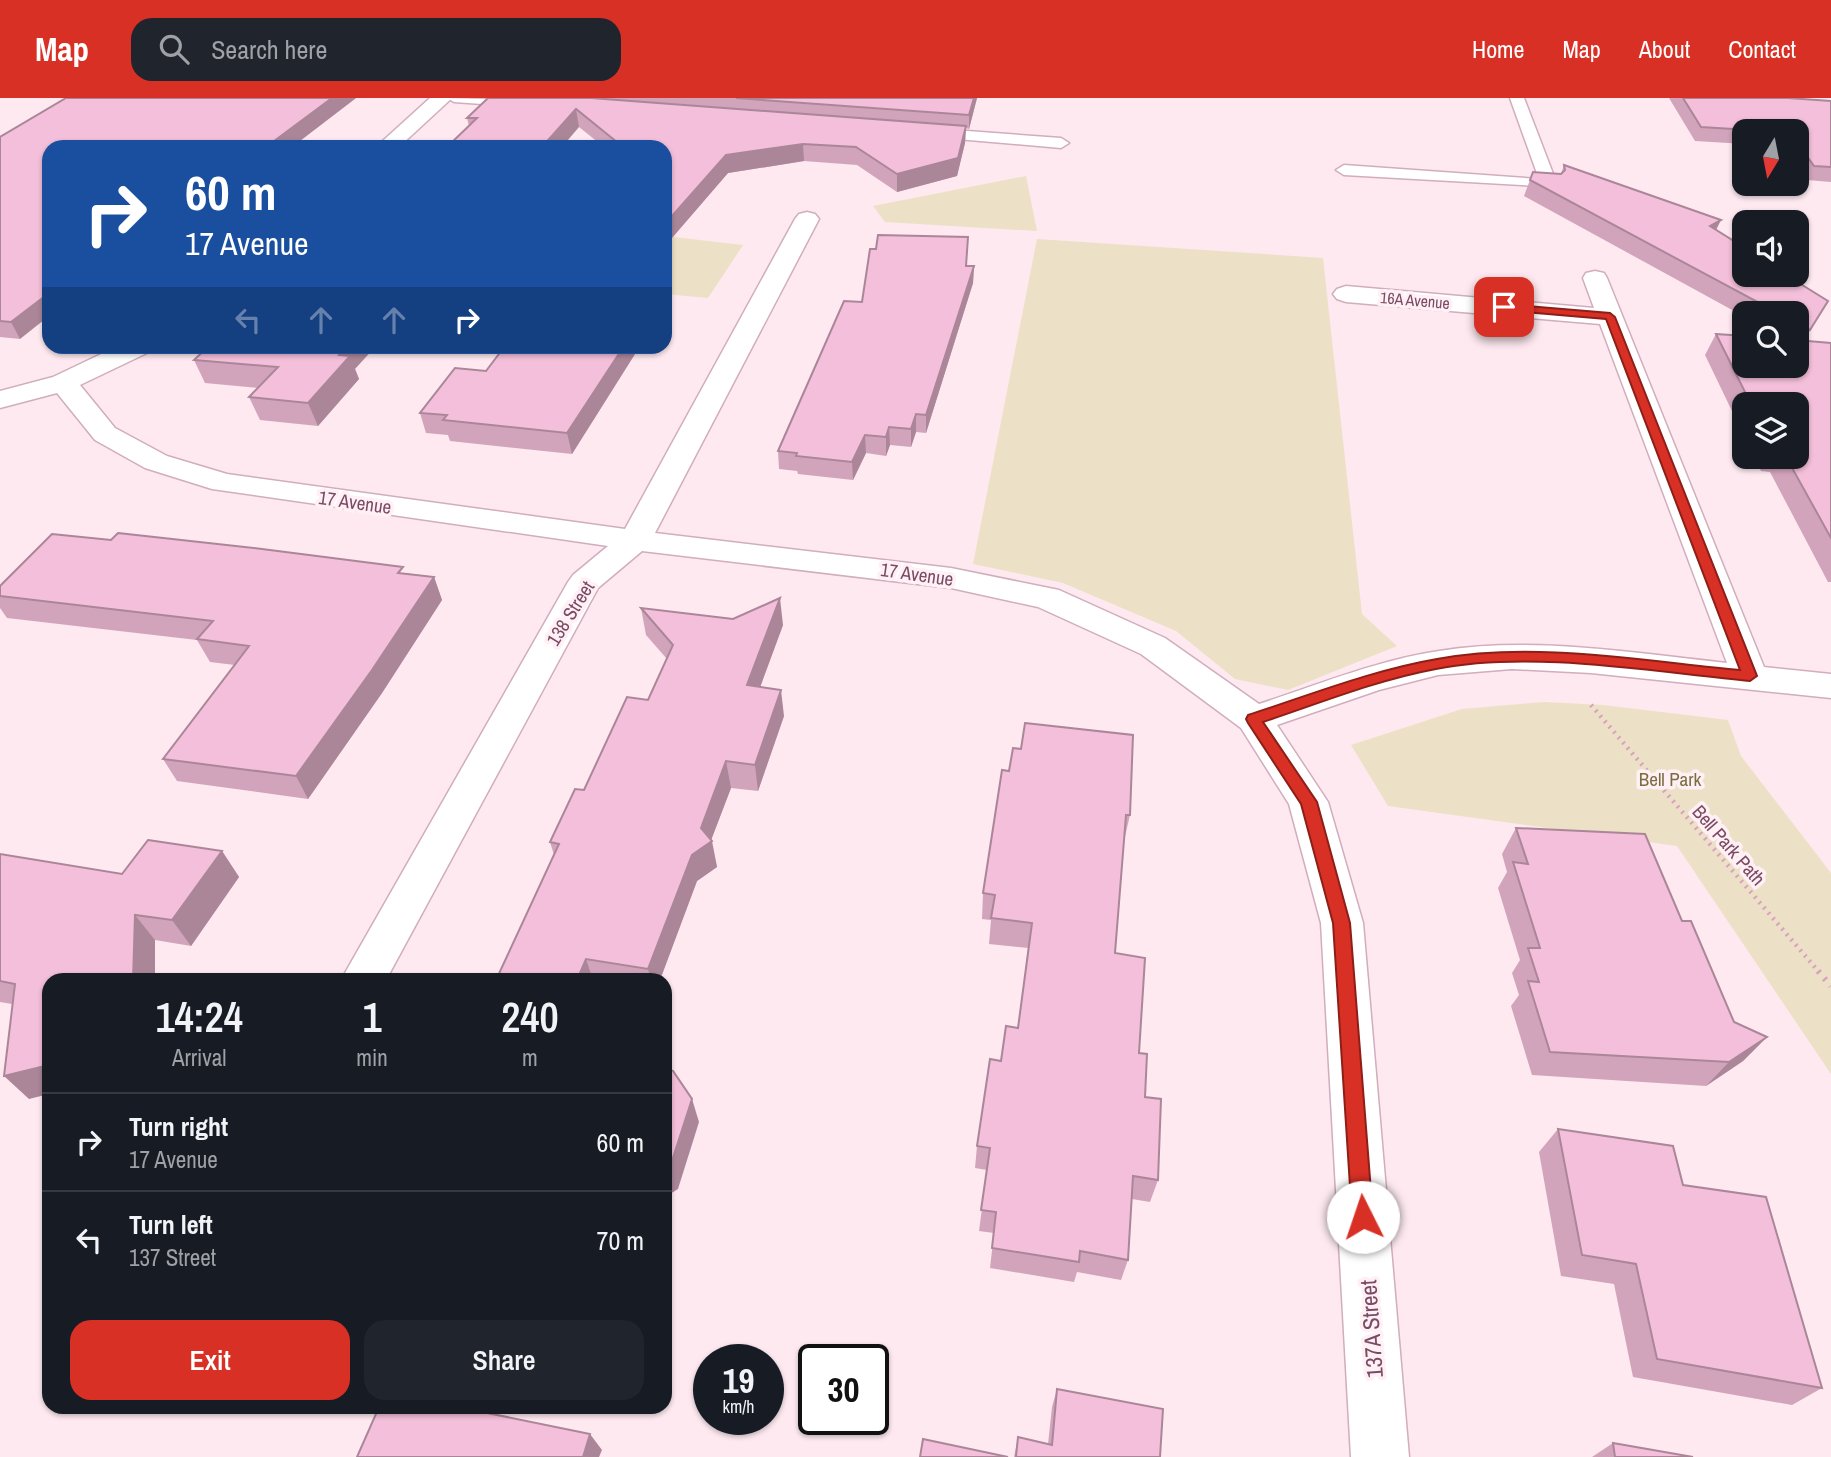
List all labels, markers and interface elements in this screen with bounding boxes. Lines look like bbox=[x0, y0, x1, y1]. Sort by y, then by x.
search box bbox=[131, 18, 621, 81]
text: Map bbox=[35, 27, 89, 71]
icon: search bbox=[155, 30, 193, 68]
text: Search here bbox=[211, 32, 327, 67]
text: Home bbox=[1472, 33, 1524, 65]
text: Map bbox=[1562, 33, 1601, 65]
text: About bbox=[1639, 33, 1690, 65]
text: Contact bbox=[1728, 33, 1796, 65]
north arrow bbox=[1732, 119, 1810, 196]
map controls bbox=[1732, 119, 1809, 469]
text: 60 m bbox=[185, 159, 277, 225]
icon: right bbox=[70, 168, 161, 259]
button: sound bbox=[1732, 210, 1809, 287]
text: 17 Avenue bbox=[185, 222, 309, 265]
pin bbox=[1474, 277, 1534, 337]
street label: 16A Avenue bbox=[1379, 286, 1451, 314]
icon: arrive bbox=[1485, 288, 1523, 326]
icon: left bbox=[229, 301, 267, 339]
icon: ahead bbox=[302, 301, 340, 339]
icon: ahead bbox=[375, 301, 413, 339]
icon: right bbox=[448, 301, 486, 339]
button: search bbox=[1732, 301, 1809, 378]
button: layers bbox=[1732, 392, 1809, 469]
street label: 17 Avenue bbox=[317, 484, 393, 520]
street label: 17 Avenue bbox=[879, 556, 955, 592]
street label: 138 Street bbox=[540, 575, 600, 650]
park label: Bell Park bbox=[1639, 766, 1701, 792]
street label: Bell Park Path bbox=[1687, 799, 1771, 891]
text: 14:24 bbox=[155, 989, 243, 1045]
text: 1 bbox=[362, 989, 382, 1045]
text: 240 bbox=[501, 989, 559, 1045]
text: Arrival bbox=[172, 1042, 226, 1073]
text: min bbox=[356, 1042, 388, 1073]
text: m bbox=[522, 1042, 538, 1073]
text: Turn right bbox=[129, 1109, 228, 1144]
icon: right bbox=[70, 1123, 108, 1161]
text: 60 m bbox=[597, 1125, 644, 1160]
text: 17 Avenue bbox=[129, 1144, 218, 1175]
position arrow bbox=[1326, 1180, 1400, 1254]
text: Turn left bbox=[129, 1207, 213, 1242]
icon: left bbox=[70, 1221, 108, 1259]
text: 70 m bbox=[597, 1223, 644, 1258]
text: 137 Street bbox=[129, 1242, 216, 1273]
street label: 137A Street bbox=[1352, 1279, 1390, 1379]
button: Exit bbox=[70, 1320, 350, 1400]
button: Share bbox=[364, 1320, 644, 1400]
speed limit sign: 30 bbox=[798, 1344, 889, 1435]
text: 19 bbox=[723, 1357, 754, 1404]
text: km/h bbox=[723, 1394, 755, 1419]

